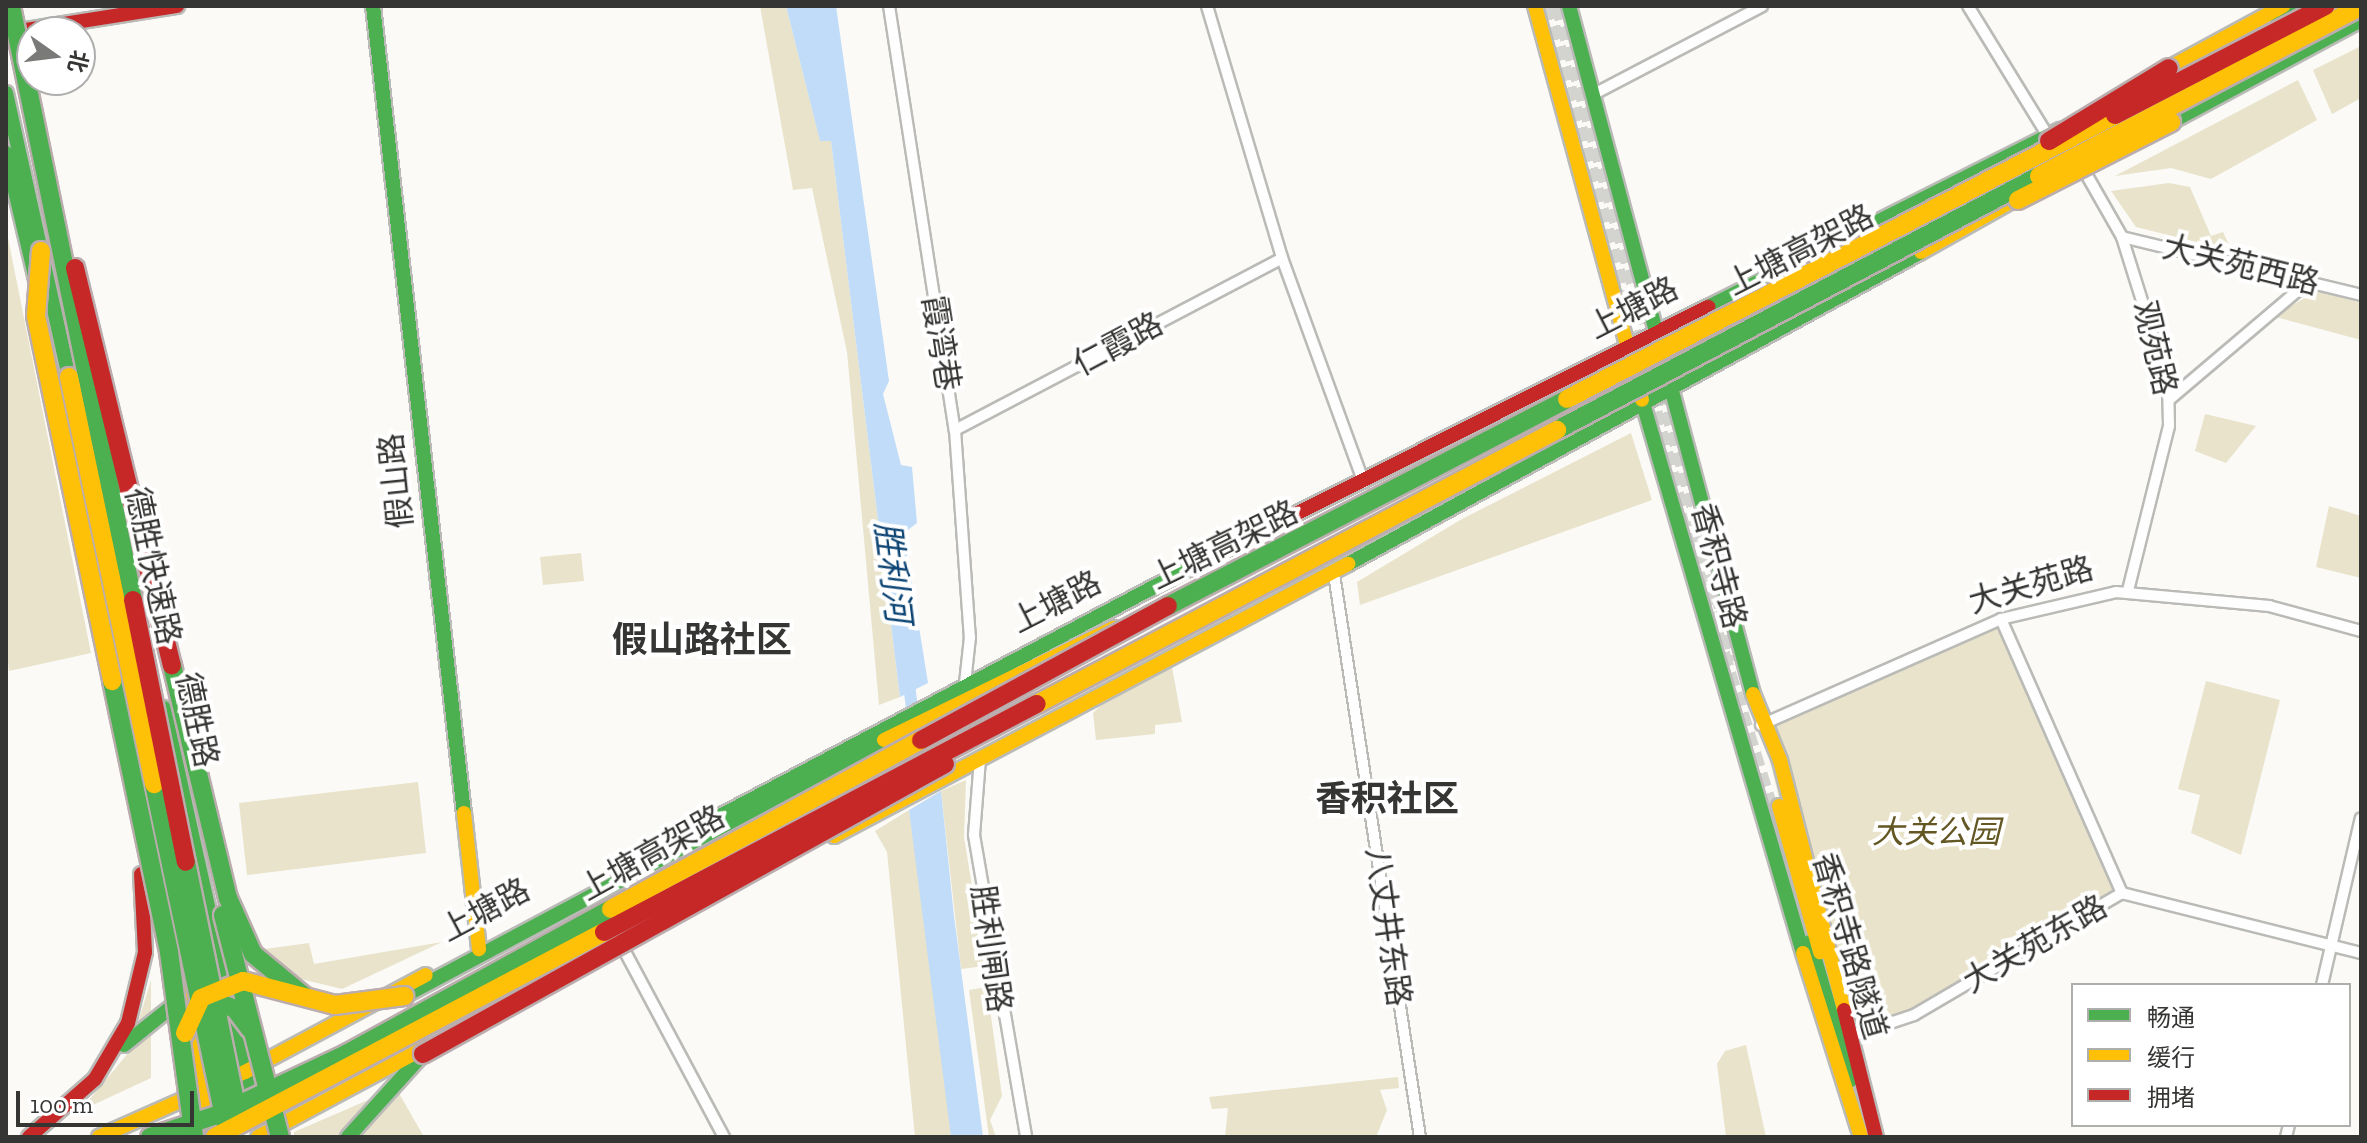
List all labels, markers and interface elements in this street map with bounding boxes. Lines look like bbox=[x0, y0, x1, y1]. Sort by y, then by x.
north arrow bbox=[16, 16, 96, 96]
text: 北 bbox=[62, 47, 94, 75]
street label: 上塘高架路 bbox=[1720, 197, 1880, 303]
street label: 大关苑西路 bbox=[2159, 227, 2323, 303]
street label: 上塘路 bbox=[1582, 269, 1684, 347]
street label: 霞湾巷 bbox=[915, 293, 967, 393]
street label: 观苑路 bbox=[2125, 297, 2185, 399]
street label: 仁霞路 bbox=[1067, 305, 1169, 383]
street label: 假山路 bbox=[372, 431, 420, 531]
street label: 德胜快速路 bbox=[118, 484, 188, 648]
street label: 上塘高架路 bbox=[1144, 493, 1304, 597]
street label: 香积寺路 bbox=[1684, 499, 1754, 633]
water label: 胜利河 bbox=[867, 519, 919, 625]
street label: 大关苑路 bbox=[1964, 549, 2098, 621]
street label: 上塘路 bbox=[1005, 563, 1107, 641]
district label: 假山路社区 bbox=[612, 618, 792, 662]
street label: 德胜路 bbox=[168, 669, 226, 771]
district label: 香积社区 bbox=[1315, 777, 1459, 821]
street label: 上塘高架路 bbox=[573, 797, 731, 909]
park label: 大关公园 bbox=[1872, 813, 2000, 851]
street label: 八丈井东路 bbox=[1358, 845, 1418, 1009]
street label: 香积寺路隧道 bbox=[1805, 848, 1895, 1044]
street label: 上塘路 bbox=[434, 871, 536, 949]
street label: 胜利闸路 bbox=[963, 883, 1019, 1015]
street label: 大关苑东路 bbox=[1956, 887, 2114, 1001]
legend bbox=[2071, 983, 2351, 1127]
text: 畅通 bbox=[2147, 1003, 2195, 1032]
text: 缓行 bbox=[2147, 1043, 2195, 1072]
scale bar bbox=[20, 1075, 198, 1125]
text: 拥堵 bbox=[2147, 1083, 2195, 1112]
text: 100 m bbox=[30, 1090, 93, 1119]

